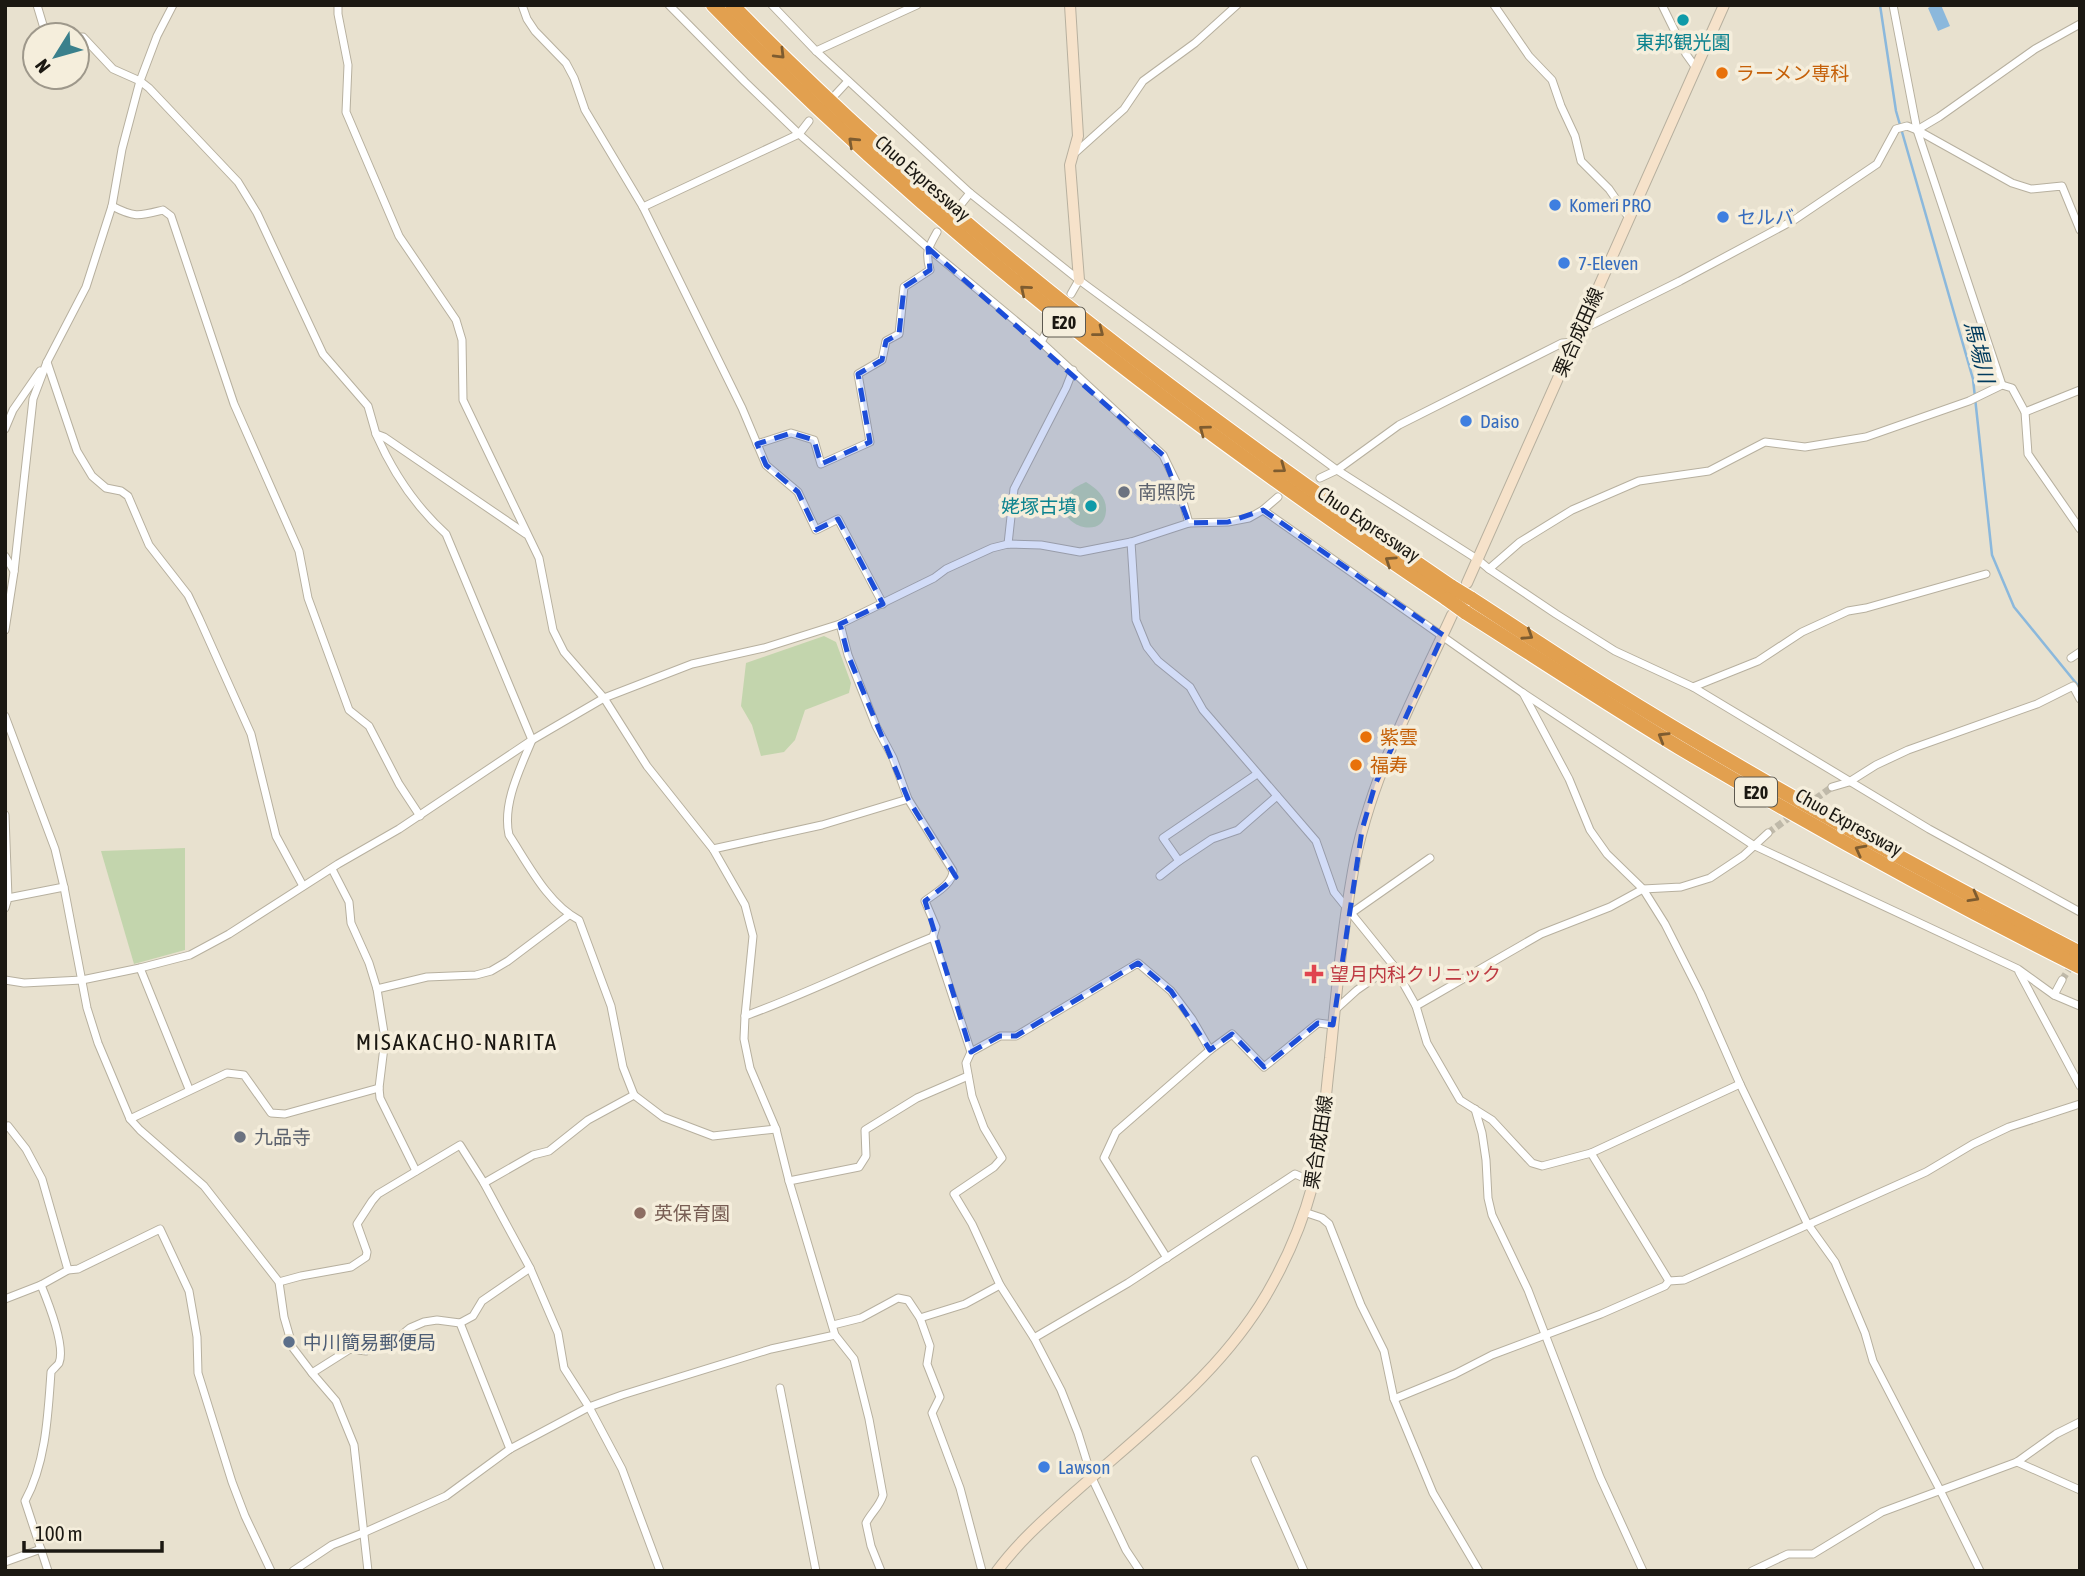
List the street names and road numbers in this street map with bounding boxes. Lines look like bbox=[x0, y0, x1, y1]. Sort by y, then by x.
street label: Chuo Expressway bbox=[871, 131, 975, 225]
street label: 栗合成田線 bbox=[1549, 284, 1607, 380]
road number: E20 bbox=[1043, 308, 1085, 336]
street label: Chuo Expressway bbox=[1314, 482, 1424, 566]
road number: E20 bbox=[1735, 778, 1777, 806]
street label: Chuo Expressway bbox=[1792, 784, 1906, 860]
street label: 栗合成田線 bbox=[1300, 1093, 1336, 1191]

